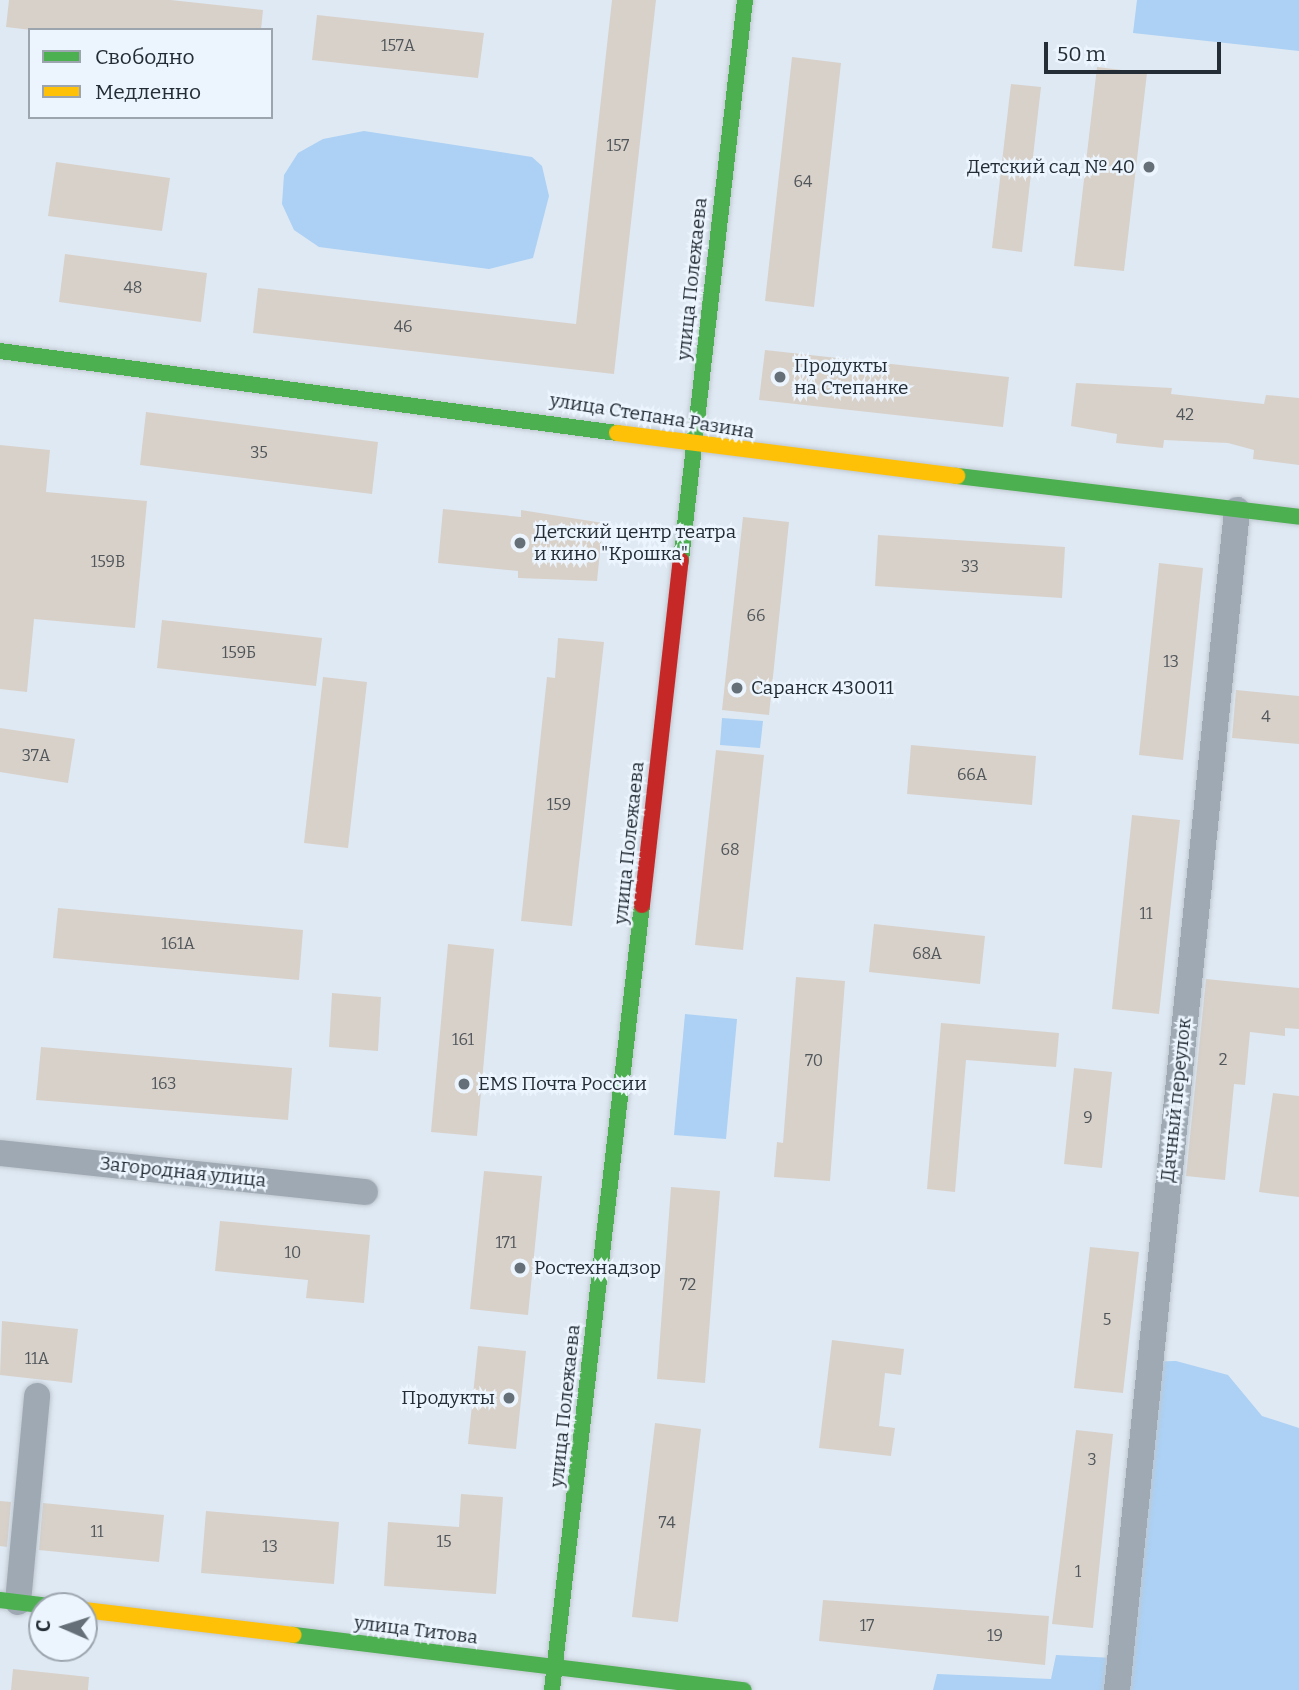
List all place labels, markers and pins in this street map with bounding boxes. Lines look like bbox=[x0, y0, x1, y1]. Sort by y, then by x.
place label: Детский сад № 40 bbox=[967, 156, 1135, 178]
marker: Детский сад № 40 bbox=[1141, 159, 1157, 175]
place label: Продукты на Степанке bbox=[794, 355, 909, 399]
marker: Продукты на Степанке bbox=[772, 369, 788, 385]
place label: Детский центр театра и кино "Крошка" bbox=[534, 521, 736, 565]
marker: Детский центр театра и кино "Крошка" bbox=[512, 535, 528, 551]
place label: Саранск 430011 bbox=[751, 677, 894, 699]
marker: Саранск 430011 bbox=[729, 680, 745, 696]
place label: EMS Почта России bbox=[478, 1073, 647, 1095]
marker: EMS Почта России bbox=[456, 1076, 472, 1092]
place label: Ростехнадзор bbox=[534, 1257, 661, 1279]
marker: Ростехнадзор bbox=[512, 1260, 528, 1276]
place label: Продукты bbox=[401, 1387, 495, 1409]
marker: Продукты bbox=[501, 1390, 517, 1406]

